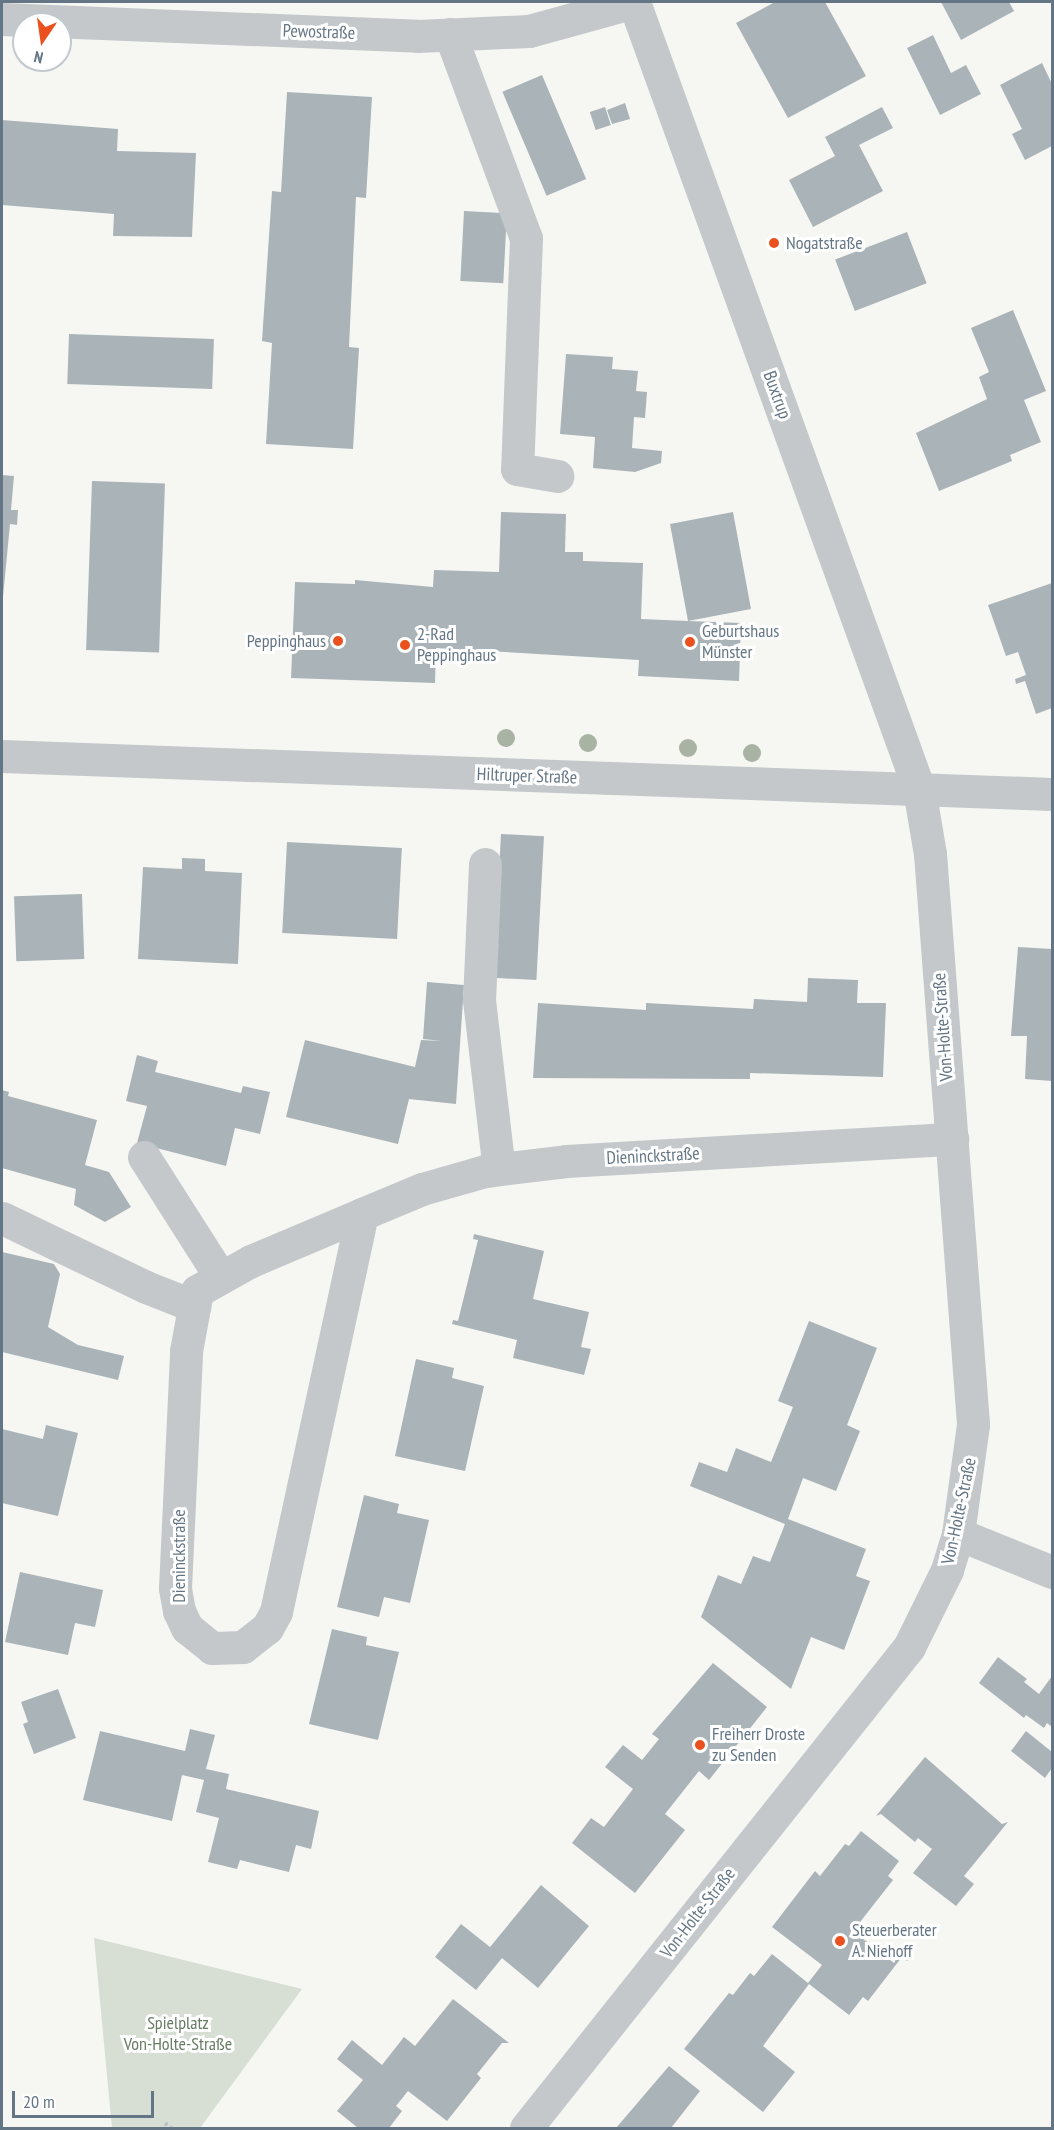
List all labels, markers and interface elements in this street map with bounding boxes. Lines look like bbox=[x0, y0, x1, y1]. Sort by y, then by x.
north arrow bbox=[12, 12, 72, 72]
street label: Pewostraße bbox=[282, 20, 356, 44]
text: N bbox=[32, 47, 45, 68]
place label: Nogatstraße bbox=[786, 232, 863, 254]
marker: Nogatstraße bbox=[767, 236, 781, 250]
street label: Buxtrup bbox=[758, 368, 796, 422]
place label: Geburtshaus Münster bbox=[702, 621, 779, 664]
place label: 2-Rad Peppinghaus bbox=[417, 624, 496, 666]
place label: Peppinghaus bbox=[247, 630, 326, 652]
marker: Peppinghaus bbox=[331, 634, 345, 648]
marker: Geburtshaus Münster bbox=[683, 635, 697, 649]
marker: 2-Rad Peppinghaus bbox=[398, 638, 412, 652]
street label: Hiltruper Straße bbox=[476, 763, 578, 789]
street label: Von-Holte-Straße bbox=[928, 972, 958, 1082]
street label: Dieninckstraße bbox=[606, 1143, 700, 1169]
street label: Von-Holte-Straße bbox=[937, 1456, 981, 1566]
street label: Dieninckstraße bbox=[168, 1509, 190, 1603]
place label: Freiherr Droste zu Senden bbox=[712, 1724, 805, 1766]
marker: Freiherr Droste zu Senden bbox=[693, 1738, 707, 1752]
street label: Von-Holte-Straße bbox=[656, 1864, 740, 1962]
place label: Steuerberater A. Niehoff bbox=[852, 1920, 937, 1962]
marker: Steuerberater A. Niehoff bbox=[833, 1934, 847, 1948]
park label: Spielplatz Von-Holte-Straße bbox=[124, 2013, 232, 2056]
scale bar bbox=[15, 2079, 158, 2117]
text: 20 m bbox=[23, 2090, 55, 2113]

